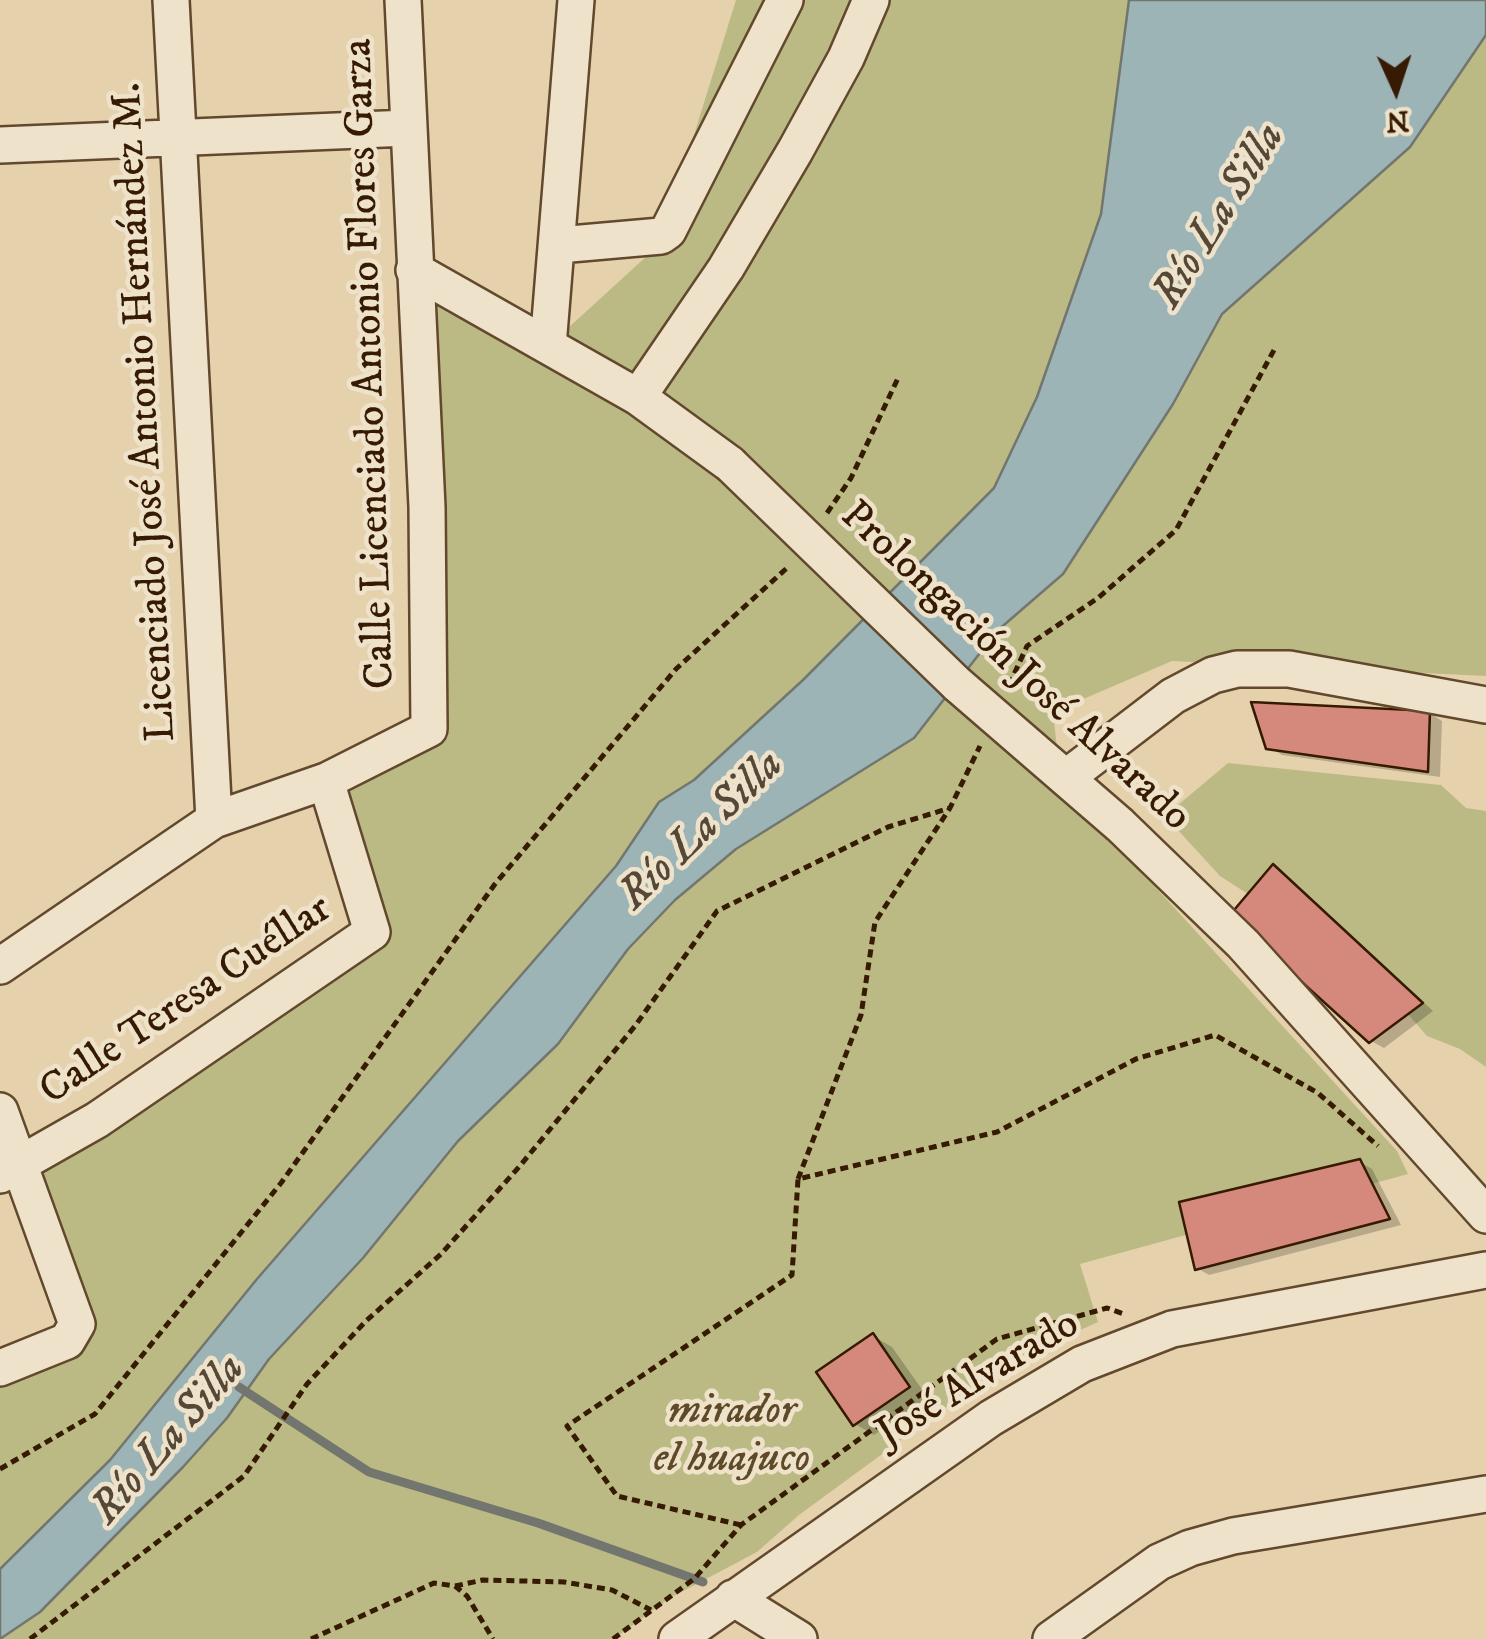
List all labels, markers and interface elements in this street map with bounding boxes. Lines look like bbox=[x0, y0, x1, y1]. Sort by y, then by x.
street label: Calle Licenciado Antonio Flores Garza bbox=[335, 38, 409, 690]
north arrow bbox=[1346, 40, 1446, 140]
street label: Licenciado José Antonio Hernández M. bbox=[105, 81, 189, 743]
text: N bbox=[1385, 102, 1410, 139]
water label: Río La Silla bbox=[1143, 114, 1299, 320]
street label: Prolongación José Alvarado bbox=[828, 492, 1200, 844]
water label: Río La Silla bbox=[609, 740, 797, 924]
street label: Calle Teresa Cuéllar bbox=[32, 886, 342, 1118]
street label: José Alvarado bbox=[869, 1301, 1089, 1461]
water label: Río La Silla bbox=[81, 1345, 259, 1537]
park label: mirador el huajuco bbox=[654, 1388, 810, 1486]

